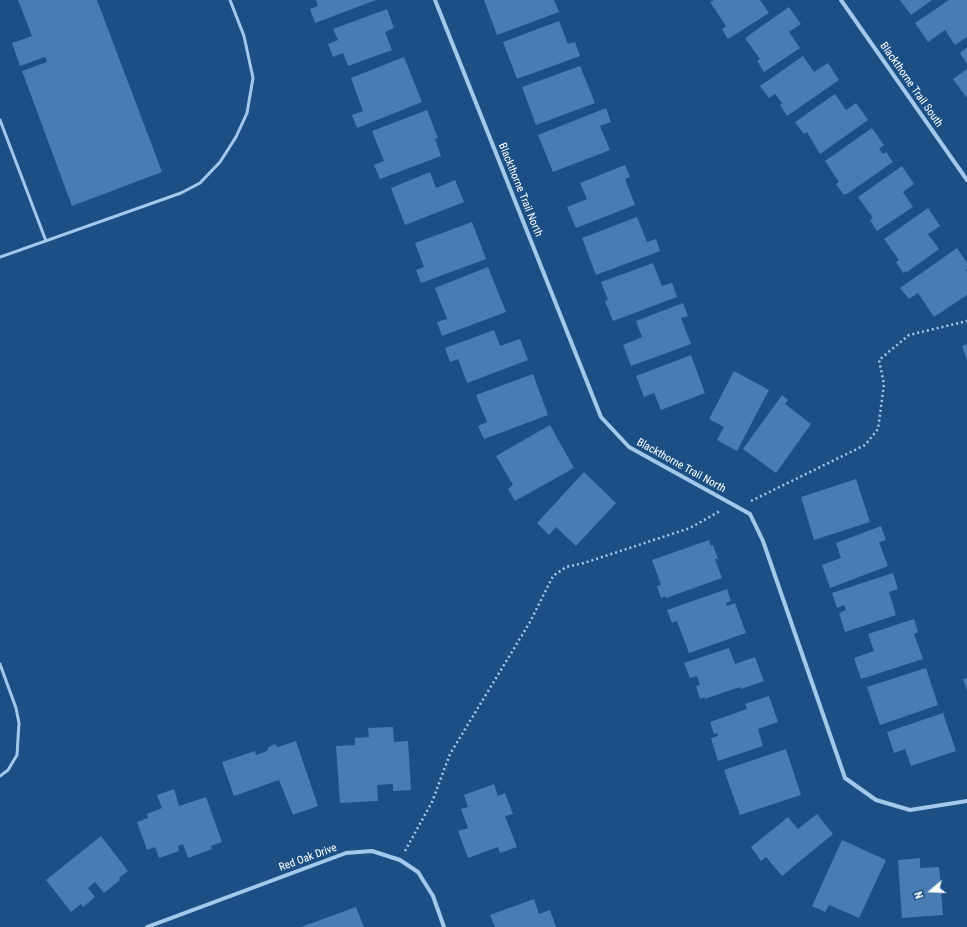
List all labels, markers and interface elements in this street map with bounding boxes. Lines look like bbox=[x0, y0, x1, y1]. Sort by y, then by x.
street label: Blackthorne Trail South bbox=[877, 40, 945, 130]
street label: Blackthorne Trail North bbox=[495, 141, 545, 239]
street label: Blackthorne Trail North bbox=[634, 436, 728, 496]
street label: Red Oak Drive bbox=[277, 841, 339, 875]
north arrow bbox=[911, 871, 951, 911]
text: N bbox=[912, 890, 926, 900]

